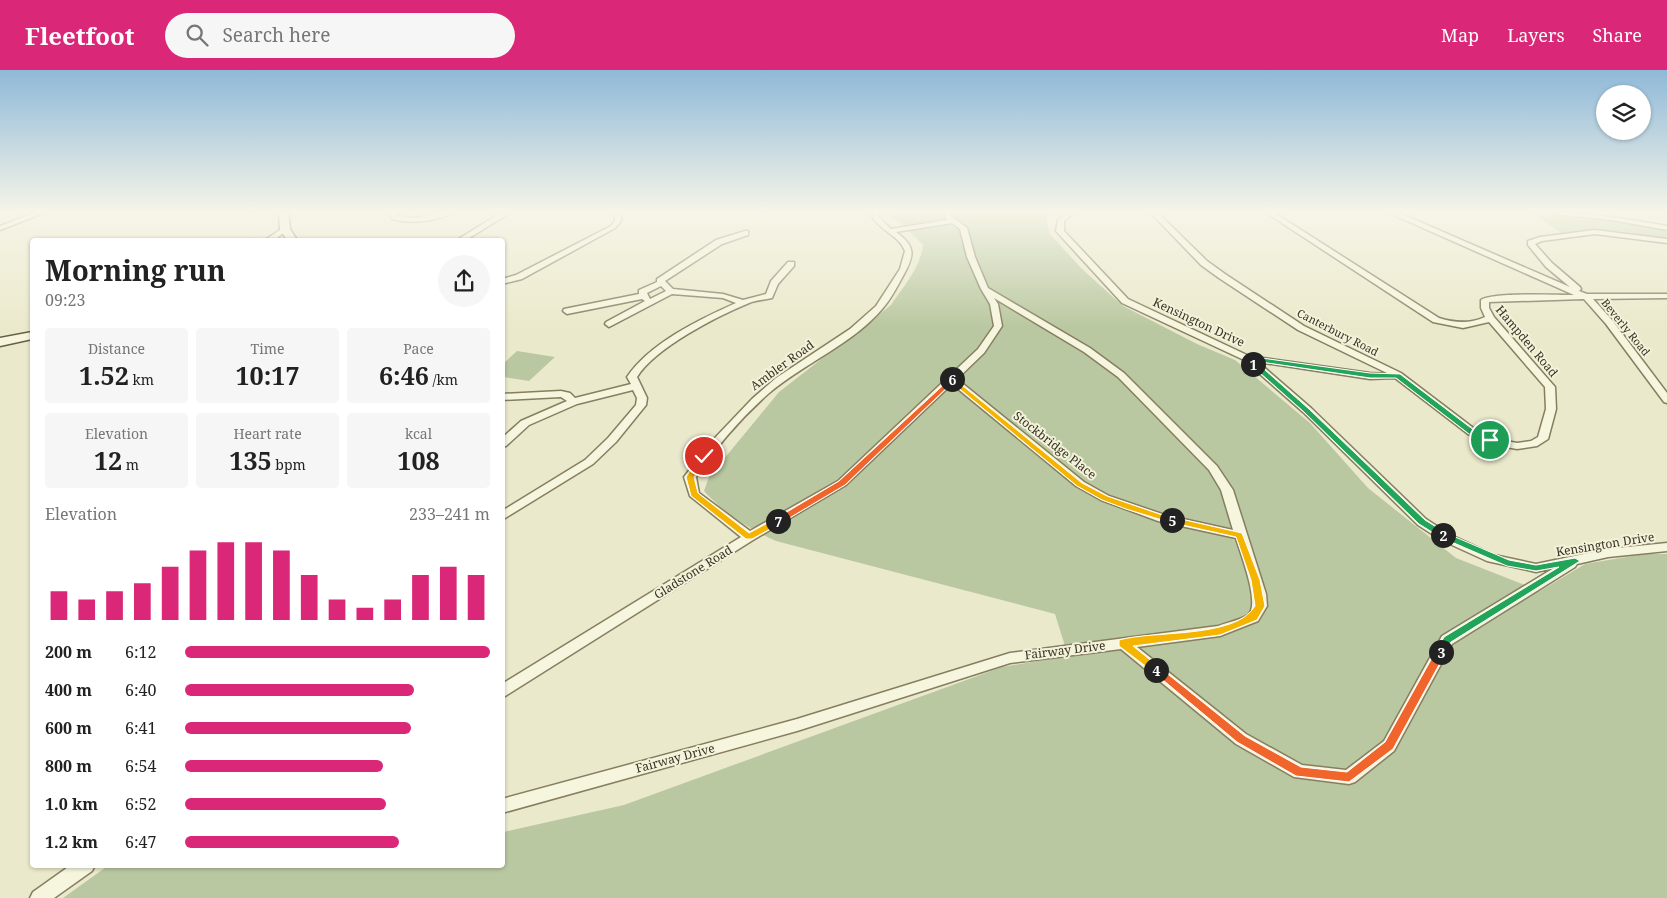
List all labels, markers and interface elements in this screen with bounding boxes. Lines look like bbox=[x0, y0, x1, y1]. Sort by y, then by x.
search box bbox=[165, 13, 515, 58]
text: Fleetfoot bbox=[25, 19, 135, 52]
icon: search bbox=[183, 21, 211, 49]
text: Search here bbox=[223, 22, 330, 48]
text: Map bbox=[1441, 23, 1479, 47]
text: Layers bbox=[1507, 23, 1565, 47]
text: Share bbox=[1593, 23, 1642, 47]
map controls bbox=[1596, 85, 1651, 140]
button: layers bbox=[1596, 85, 1651, 140]
text: Morning run bbox=[45, 251, 226, 289]
button: share bbox=[438, 255, 490, 307]
text: 09:23 bbox=[45, 289, 85, 311]
street label: Kensington Drive bbox=[1150, 293, 1248, 351]
street label: Beverly Road bbox=[1598, 295, 1654, 359]
street label: Hampden Road bbox=[1492, 302, 1562, 381]
street label: Canterbury Road bbox=[1295, 305, 1381, 359]
street label: Ambler Road bbox=[747, 336, 818, 394]
text: Distance bbox=[88, 339, 145, 358]
text: Time bbox=[251, 339, 284, 358]
text: Pace bbox=[403, 339, 434, 358]
pin: 1 bbox=[1240, 352, 1266, 376]
text: 1 bbox=[1250, 355, 1257, 374]
text: 1.52 bbox=[79, 358, 129, 392]
text: 10:17 bbox=[235, 358, 300, 392]
text: 6:46 bbox=[379, 358, 429, 392]
pin: 6 bbox=[940, 366, 964, 392]
text: km bbox=[129, 370, 154, 389]
text: /km bbox=[429, 370, 458, 389]
text: 6 bbox=[949, 370, 956, 389]
street label: Stockbridge Place bbox=[1010, 407, 1100, 483]
pin bbox=[1469, 419, 1511, 461]
text: Elevation bbox=[85, 424, 148, 443]
text: Heart rate bbox=[233, 424, 302, 443]
text: kcal bbox=[405, 424, 432, 443]
icon: arrive bbox=[1476, 426, 1504, 454]
pin bbox=[683, 435, 725, 477]
icon: check bbox=[690, 442, 718, 470]
text: 12 bbox=[94, 443, 122, 477]
text: 135 bbox=[229, 443, 272, 477]
text: 108 bbox=[397, 443, 440, 477]
text: m bbox=[122, 455, 139, 474]
text: bpm bbox=[272, 455, 306, 474]
text: Elevation bbox=[45, 503, 117, 525]
text: 233–241 m bbox=[409, 503, 490, 525]
pin: 7 bbox=[766, 508, 790, 534]
pin: 5 bbox=[1160, 508, 1184, 532]
text: 5 bbox=[1169, 511, 1176, 530]
text: 7 bbox=[775, 512, 782, 531]
pin: 2 bbox=[1430, 522, 1456, 548]
text: 2 bbox=[1440, 526, 1447, 545]
street label: Kensington Drive bbox=[1555, 528, 1655, 560]
street label: Gladstone Road bbox=[651, 541, 736, 603]
street label: Fairway Drive bbox=[1024, 637, 1106, 663]
pin: 3 bbox=[1428, 640, 1454, 664]
text: 200 m bbox=[45, 641, 92, 663]
text: 6:12 bbox=[125, 641, 156, 663]
text: 3 bbox=[1438, 643, 1445, 662]
pin: 4 bbox=[1144, 658, 1168, 682]
text: 4 bbox=[1153, 661, 1160, 680]
text: 400 m bbox=[45, 679, 92, 701]
text: 6:40 bbox=[125, 679, 156, 701]
text: 600 m bbox=[45, 717, 92, 739]
text: 6:41 bbox=[125, 717, 156, 739]
street label: Fairway Drive bbox=[634, 739, 716, 777]
text: 800 m bbox=[45, 755, 92, 777]
text: 6:54 bbox=[125, 755, 156, 777]
text: 1.0 km bbox=[45, 793, 98, 815]
text: 6:52 bbox=[125, 793, 156, 815]
text: 1.2 km bbox=[45, 831, 98, 853]
text: 6:47 bbox=[125, 831, 156, 853]

